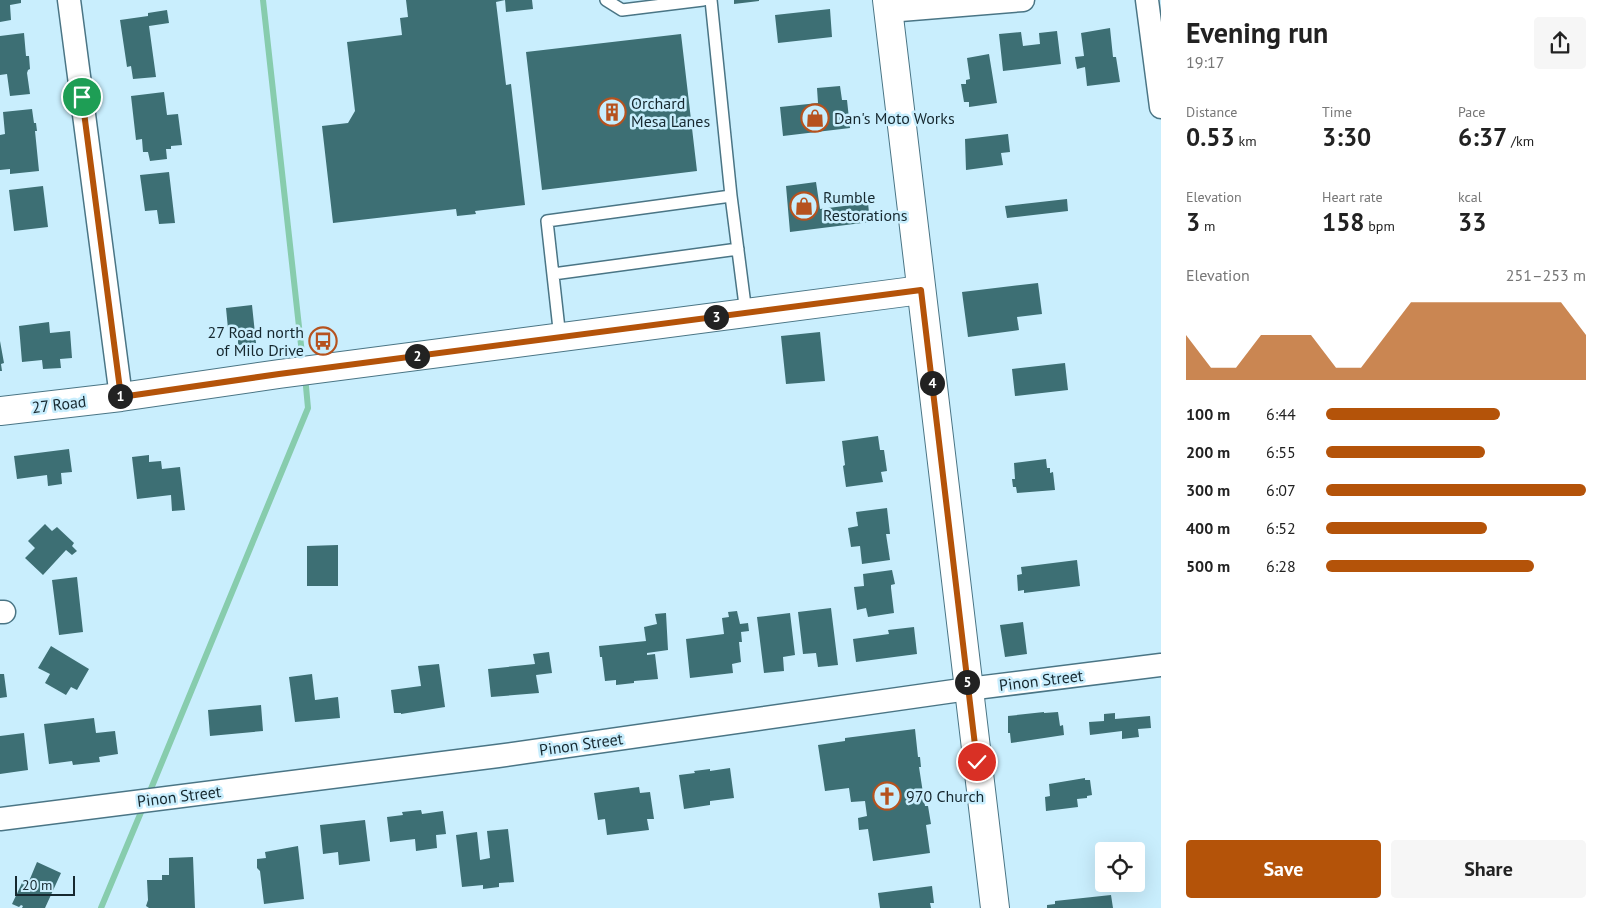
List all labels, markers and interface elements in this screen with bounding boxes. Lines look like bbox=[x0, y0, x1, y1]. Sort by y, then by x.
text: Evening run bbox=[1186, 14, 1328, 51]
button: share bbox=[1534, 17, 1586, 69]
text: 19:17 bbox=[1186, 52, 1224, 72]
pin bbox=[61, 76, 103, 118]
icon: arrive bbox=[68, 83, 96, 111]
place label: Orchard Mesa Lanes bbox=[631, 93, 710, 131]
building icon: Orchard Mesa Lanes bbox=[597, 97, 627, 127]
shop icon: Dan's Moto Works bbox=[800, 103, 830, 133]
text: Distance bbox=[1186, 103, 1237, 121]
text: Time bbox=[1322, 103, 1352, 121]
text: Pace bbox=[1458, 103, 1485, 121]
place label: Dan's Moto Works bbox=[834, 108, 955, 128]
text: 0.53 bbox=[1186, 121, 1235, 153]
text: 3:30 bbox=[1322, 121, 1371, 153]
text: 6:37 bbox=[1458, 121, 1507, 153]
text: km bbox=[1235, 132, 1257, 150]
text: /km bbox=[1507, 132, 1534, 150]
place label: Rumble Restorations bbox=[823, 187, 908, 225]
text: Elevation bbox=[1186, 188, 1242, 206]
text: Heart rate bbox=[1322, 188, 1383, 206]
text: kcal bbox=[1458, 188, 1482, 206]
shop icon: Rumble Restorations bbox=[789, 191, 819, 221]
text: 3 bbox=[1186, 206, 1200, 238]
text: 158 bbox=[1322, 206, 1365, 238]
text: 33 bbox=[1458, 206, 1486, 238]
text: m bbox=[1200, 217, 1215, 235]
text: bpm bbox=[1365, 217, 1395, 235]
text: Elevation bbox=[1186, 265, 1250, 285]
text: 251–253 m bbox=[1506, 265, 1586, 285]
pin: 3 bbox=[704, 304, 728, 330]
text: 3 bbox=[713, 308, 720, 326]
place label: 27 Road north of Milo Drive bbox=[208, 322, 304, 360]
bus stop icon: 27 Road north of Milo Drive bbox=[308, 326, 338, 356]
pin: 2 bbox=[404, 344, 430, 368]
text: 2 bbox=[414, 347, 421, 365]
pin: 4 bbox=[920, 370, 944, 396]
text: 4 bbox=[929, 374, 936, 392]
pin: 1 bbox=[108, 384, 132, 408]
text: 1 bbox=[117, 387, 124, 405]
street label: 27 Road bbox=[31, 391, 87, 417]
text: 100 m bbox=[1186, 404, 1230, 424]
text: 6:44 bbox=[1266, 404, 1296, 424]
text: 200 m bbox=[1186, 442, 1230, 462]
text: 6:55 bbox=[1266, 442, 1296, 462]
text: 300 m bbox=[1186, 480, 1230, 500]
text: 6:07 bbox=[1266, 480, 1296, 500]
text: 400 m bbox=[1186, 518, 1230, 538]
text: 6:52 bbox=[1266, 518, 1296, 538]
text: 500 m bbox=[1186, 556, 1230, 576]
text: 6:28 bbox=[1266, 556, 1296, 576]
street label: Pinon Street bbox=[998, 665, 1085, 695]
pin: 5 bbox=[954, 670, 980, 694]
text: 5 bbox=[964, 673, 971, 691]
street label: Pinon Street bbox=[538, 728, 625, 760]
pin bbox=[956, 741, 998, 783]
icon: check bbox=[963, 748, 991, 776]
street label: Pinon Street bbox=[136, 781, 223, 811]
church icon: 970 Church bbox=[872, 781, 902, 811]
place label: 970 Church bbox=[906, 786, 984, 806]
button: Save bbox=[1186, 840, 1381, 898]
button: Share bbox=[1391, 840, 1586, 898]
map controls bbox=[1095, 842, 1145, 892]
button: locate bbox=[1095, 842, 1145, 892]
scale bar bbox=[15, 873, 75, 896]
text: 20 m bbox=[22, 876, 52, 894]

